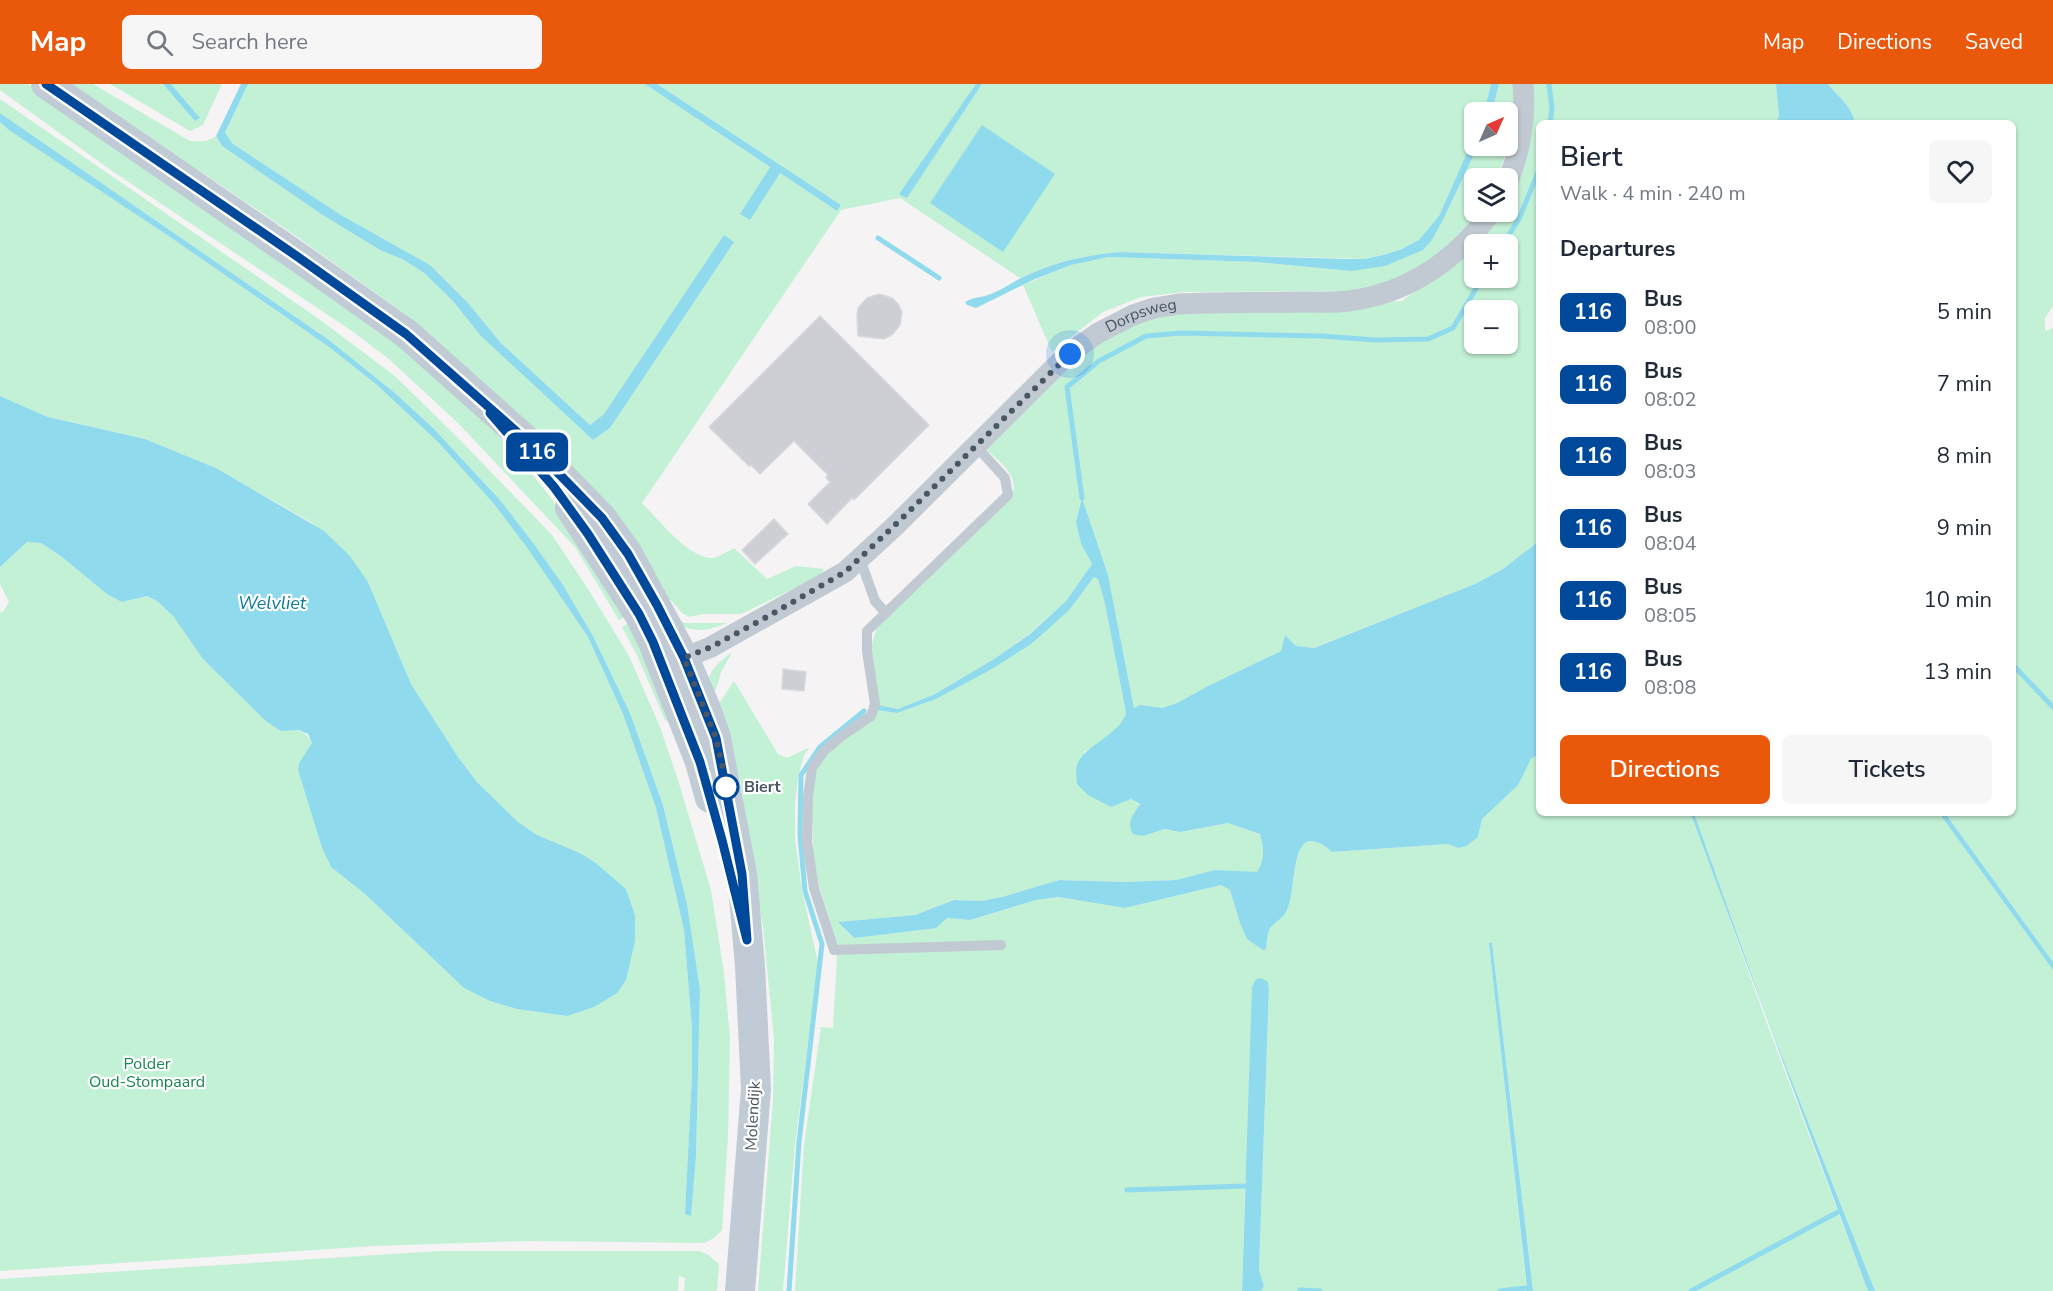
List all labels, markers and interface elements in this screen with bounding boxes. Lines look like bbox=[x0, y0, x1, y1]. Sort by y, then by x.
search box bbox=[122, 15, 542, 69]
text: Map bbox=[30, 23, 86, 61]
icon: search bbox=[143, 26, 176, 59]
text: Search here bbox=[191, 27, 308, 57]
text: Map bbox=[1763, 28, 1804, 56]
text: Directions bbox=[1837, 28, 1932, 56]
text: Saved bbox=[1965, 28, 2023, 56]
north arrow bbox=[1464, 102, 1518, 156]
map controls bbox=[1464, 102, 1518, 354]
text: Biert bbox=[1560, 138, 1622, 176]
button: heart bbox=[1929, 140, 1992, 203]
button: layers bbox=[1464, 168, 1518, 222]
text: Walk · 4 min · 240 m bbox=[1560, 180, 1746, 207]
button: + bbox=[1464, 234, 1518, 288]
text: Departures bbox=[1560, 234, 1675, 264]
text: Bus bbox=[1644, 284, 1683, 314]
street label: Dorpsweg bbox=[1101, 294, 1178, 338]
text: 5 min bbox=[1937, 297, 1992, 327]
text: 116 bbox=[1574, 298, 1612, 326]
button: − bbox=[1464, 300, 1518, 354]
text: 08:00 bbox=[1644, 314, 1697, 341]
your location bbox=[1055, 339, 1085, 369]
text: Bus bbox=[1644, 356, 1683, 386]
text: 7 min bbox=[1937, 369, 1992, 399]
text: 116 bbox=[1574, 370, 1612, 398]
text: 08:02 bbox=[1644, 386, 1697, 413]
text: Bus bbox=[1644, 428, 1683, 458]
line badge: 116 bbox=[502, 432, 572, 472]
text: 116 bbox=[518, 438, 556, 466]
text: 8 min bbox=[1937, 441, 1992, 471]
text: 116 bbox=[1574, 442, 1612, 470]
text: 08:03 bbox=[1644, 458, 1697, 485]
text: Bus bbox=[1644, 500, 1683, 530]
text: 9 min bbox=[1937, 513, 1992, 543]
text: 116 bbox=[1574, 514, 1612, 542]
text: 08:04 bbox=[1644, 530, 1697, 557]
text: Bus bbox=[1644, 572, 1683, 602]
text: 10 min bbox=[1924, 585, 1992, 615]
text: 116 bbox=[1574, 586, 1612, 614]
water label: Welvliet bbox=[238, 591, 307, 615]
text: 08:05 bbox=[1644, 602, 1697, 629]
text: Bus bbox=[1644, 644, 1683, 674]
text: 13 min bbox=[1924, 657, 1992, 687]
text: 116 bbox=[1574, 658, 1612, 686]
text: 08:08 bbox=[1644, 674, 1697, 701]
button: Directions bbox=[1560, 735, 1770, 804]
button: Tickets bbox=[1782, 735, 1992, 804]
marker: Biert bbox=[713, 774, 739, 800]
place label: Biert bbox=[744, 776, 781, 798]
park label: Polder Oud-Stompaard bbox=[89, 1053, 205, 1093]
street label: Molendijk bbox=[740, 1080, 766, 1151]

